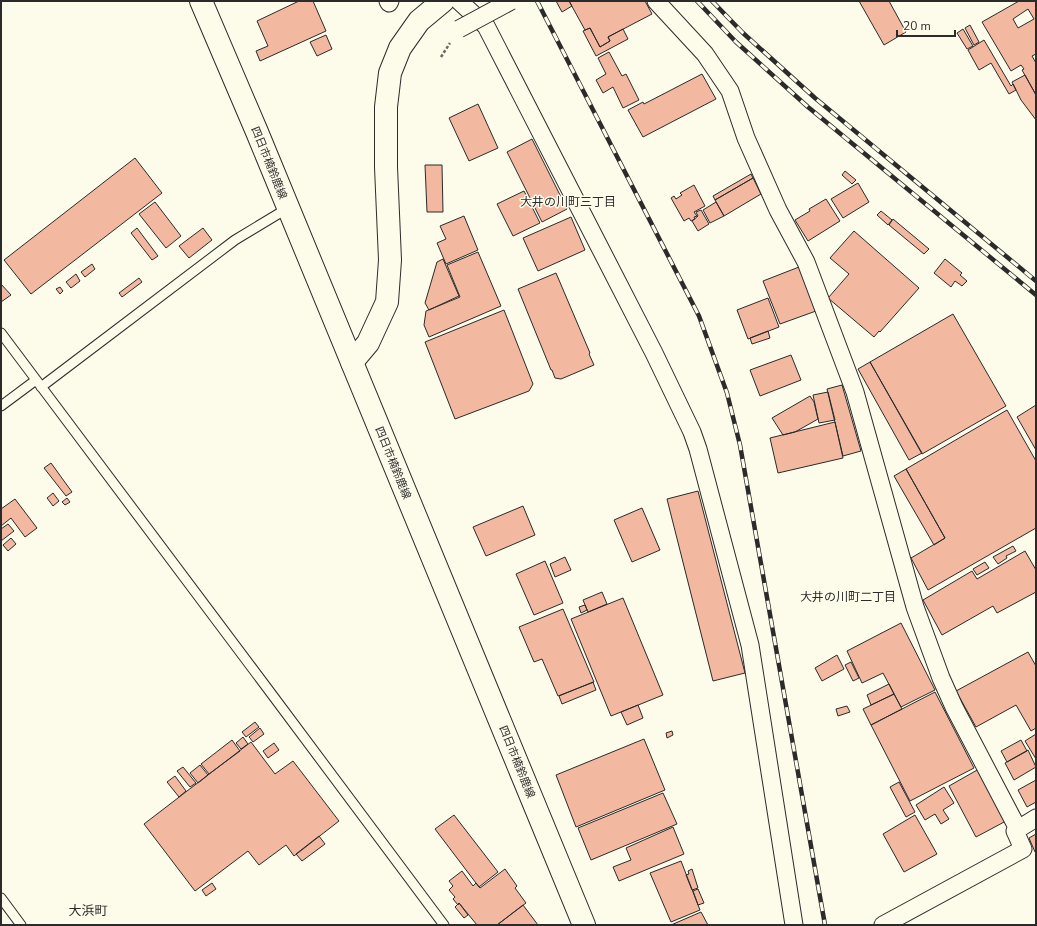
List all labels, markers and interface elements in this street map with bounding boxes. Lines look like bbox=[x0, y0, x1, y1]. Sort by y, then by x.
scale bar bbox=[897, 12, 955, 38]
text: 20 m bbox=[903, 18, 931, 34]
street label: 四日市楠鈴鹿線 bbox=[248, 124, 290, 202]
district label: 大井の川町三丁目 bbox=[520, 194, 616, 210]
street label: 四日市楠鈴鹿線 bbox=[372, 424, 414, 502]
district label: 大井の川町二丁目 bbox=[800, 589, 896, 605]
street label: 四日市楠鈴鹿線 bbox=[496, 723, 538, 801]
district label: 大浜町 bbox=[68, 902, 108, 920]

